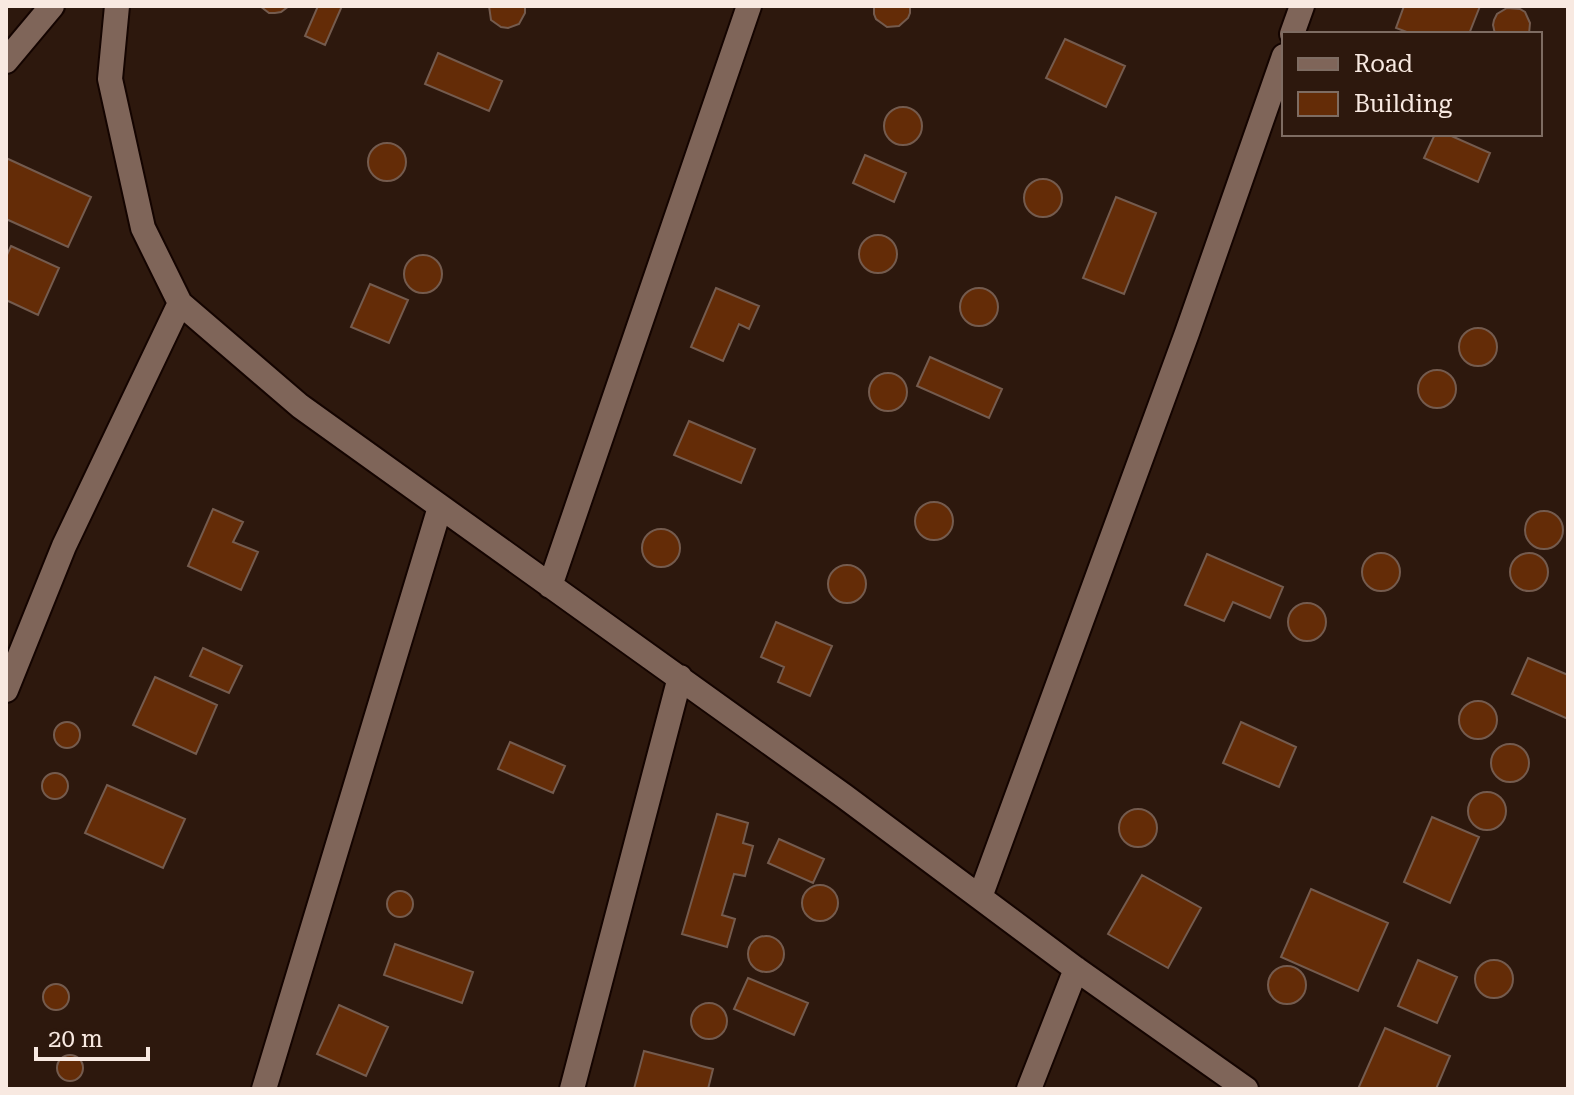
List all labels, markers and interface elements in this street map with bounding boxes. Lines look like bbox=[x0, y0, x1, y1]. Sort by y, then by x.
legend bbox=[1282, 32, 1542, 136]
text: Road bbox=[1354, 50, 1413, 78]
text: Building bbox=[1354, 90, 1452, 118]
scale bar bbox=[36, 1011, 148, 1061]
text: 20 m bbox=[48, 1025, 103, 1053]

